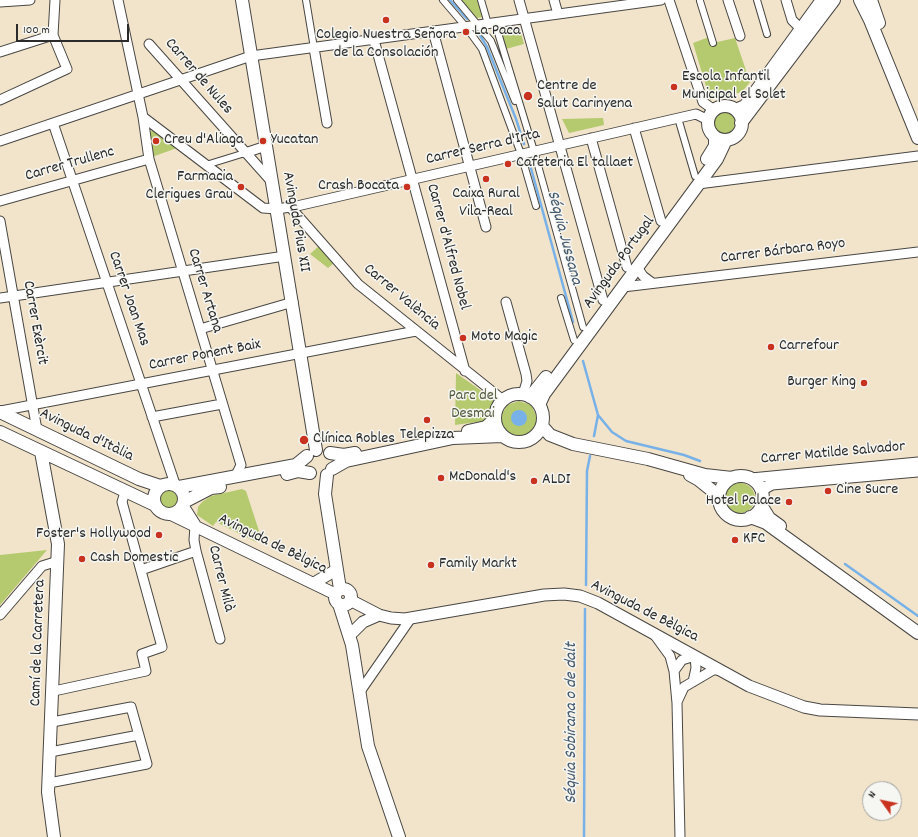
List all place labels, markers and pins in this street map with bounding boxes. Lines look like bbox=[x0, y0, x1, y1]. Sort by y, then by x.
marker: Colegio Nuestra Señora de la Consolación bbox=[381, 15, 391, 25]
place label: La Paca bbox=[474, 22, 520, 42]
place label: Colegio Nuestra Señora de la Consolación bbox=[316, 26, 456, 64]
marker: La Paca bbox=[461, 27, 471, 37]
place label: Escola Infantil Municipal el Solet bbox=[682, 68, 786, 106]
place label: Centre de Salut Carinyena bbox=[537, 77, 632, 115]
marker: Escola Infantil Municipal el Solet bbox=[669, 82, 679, 92]
marker: Centre de Salut Carinyena bbox=[522, 90, 534, 102]
place label: Creu d'Aliaga bbox=[164, 131, 244, 151]
place label: Yucatan bbox=[271, 131, 318, 151]
marker: Creu d'Aliaga bbox=[151, 136, 161, 146]
marker: Yucatan bbox=[258, 136, 268, 146]
place label: Cafeteria El tallaet bbox=[516, 154, 633, 174]
marker: Cafeteria El tallaet bbox=[503, 159, 513, 169]
place label: Farmacia Clerigues Grau bbox=[146, 168, 233, 206]
marker: Caixa Rural Vila-Real bbox=[481, 174, 491, 184]
place label: Crash Bocata bbox=[318, 177, 399, 197]
marker: Farmacia Clerigues Grau bbox=[236, 182, 246, 192]
marker: Crash Bocata bbox=[402, 182, 412, 192]
place label: Caixa Rural Vila-Real bbox=[452, 185, 520, 223]
place label: Moto Magic bbox=[471, 328, 537, 348]
marker: Moto Magic bbox=[458, 333, 468, 343]
place label: Carrefour bbox=[779, 337, 839, 357]
marker: Carrefour bbox=[766, 342, 776, 352]
place label: Burger King bbox=[787, 373, 856, 393]
marker: Burger King bbox=[859, 378, 869, 388]
marker: Telepizza bbox=[422, 415, 432, 425]
place label: Telepizza bbox=[400, 426, 454, 446]
place label: Clínica Robles bbox=[313, 430, 395, 450]
marker: Clínica Robles bbox=[298, 434, 310, 446]
place label: McDonald's bbox=[449, 468, 516, 488]
place label: ALDI bbox=[542, 471, 570, 491]
marker: McDonald's bbox=[436, 473, 446, 483]
marker: ALDI bbox=[529, 476, 539, 486]
place label: Cine Sucre bbox=[836, 481, 898, 501]
marker: Cine Sucre bbox=[823, 486, 833, 496]
place label: Hotel Palace bbox=[706, 492, 781, 512]
marker: Hotel Palace bbox=[784, 497, 794, 507]
place label: Foster's Hollywood bbox=[36, 525, 151, 545]
marker: Foster's Hollywood bbox=[154, 530, 164, 540]
place label: KFC bbox=[743, 530, 765, 550]
marker: KFC bbox=[730, 535, 740, 545]
place label: Cash Domestic bbox=[90, 549, 179, 569]
marker: Cash Domestic bbox=[77, 554, 87, 564]
place label: Family Markt bbox=[439, 555, 517, 575]
marker: Family Markt bbox=[426, 560, 436, 570]

